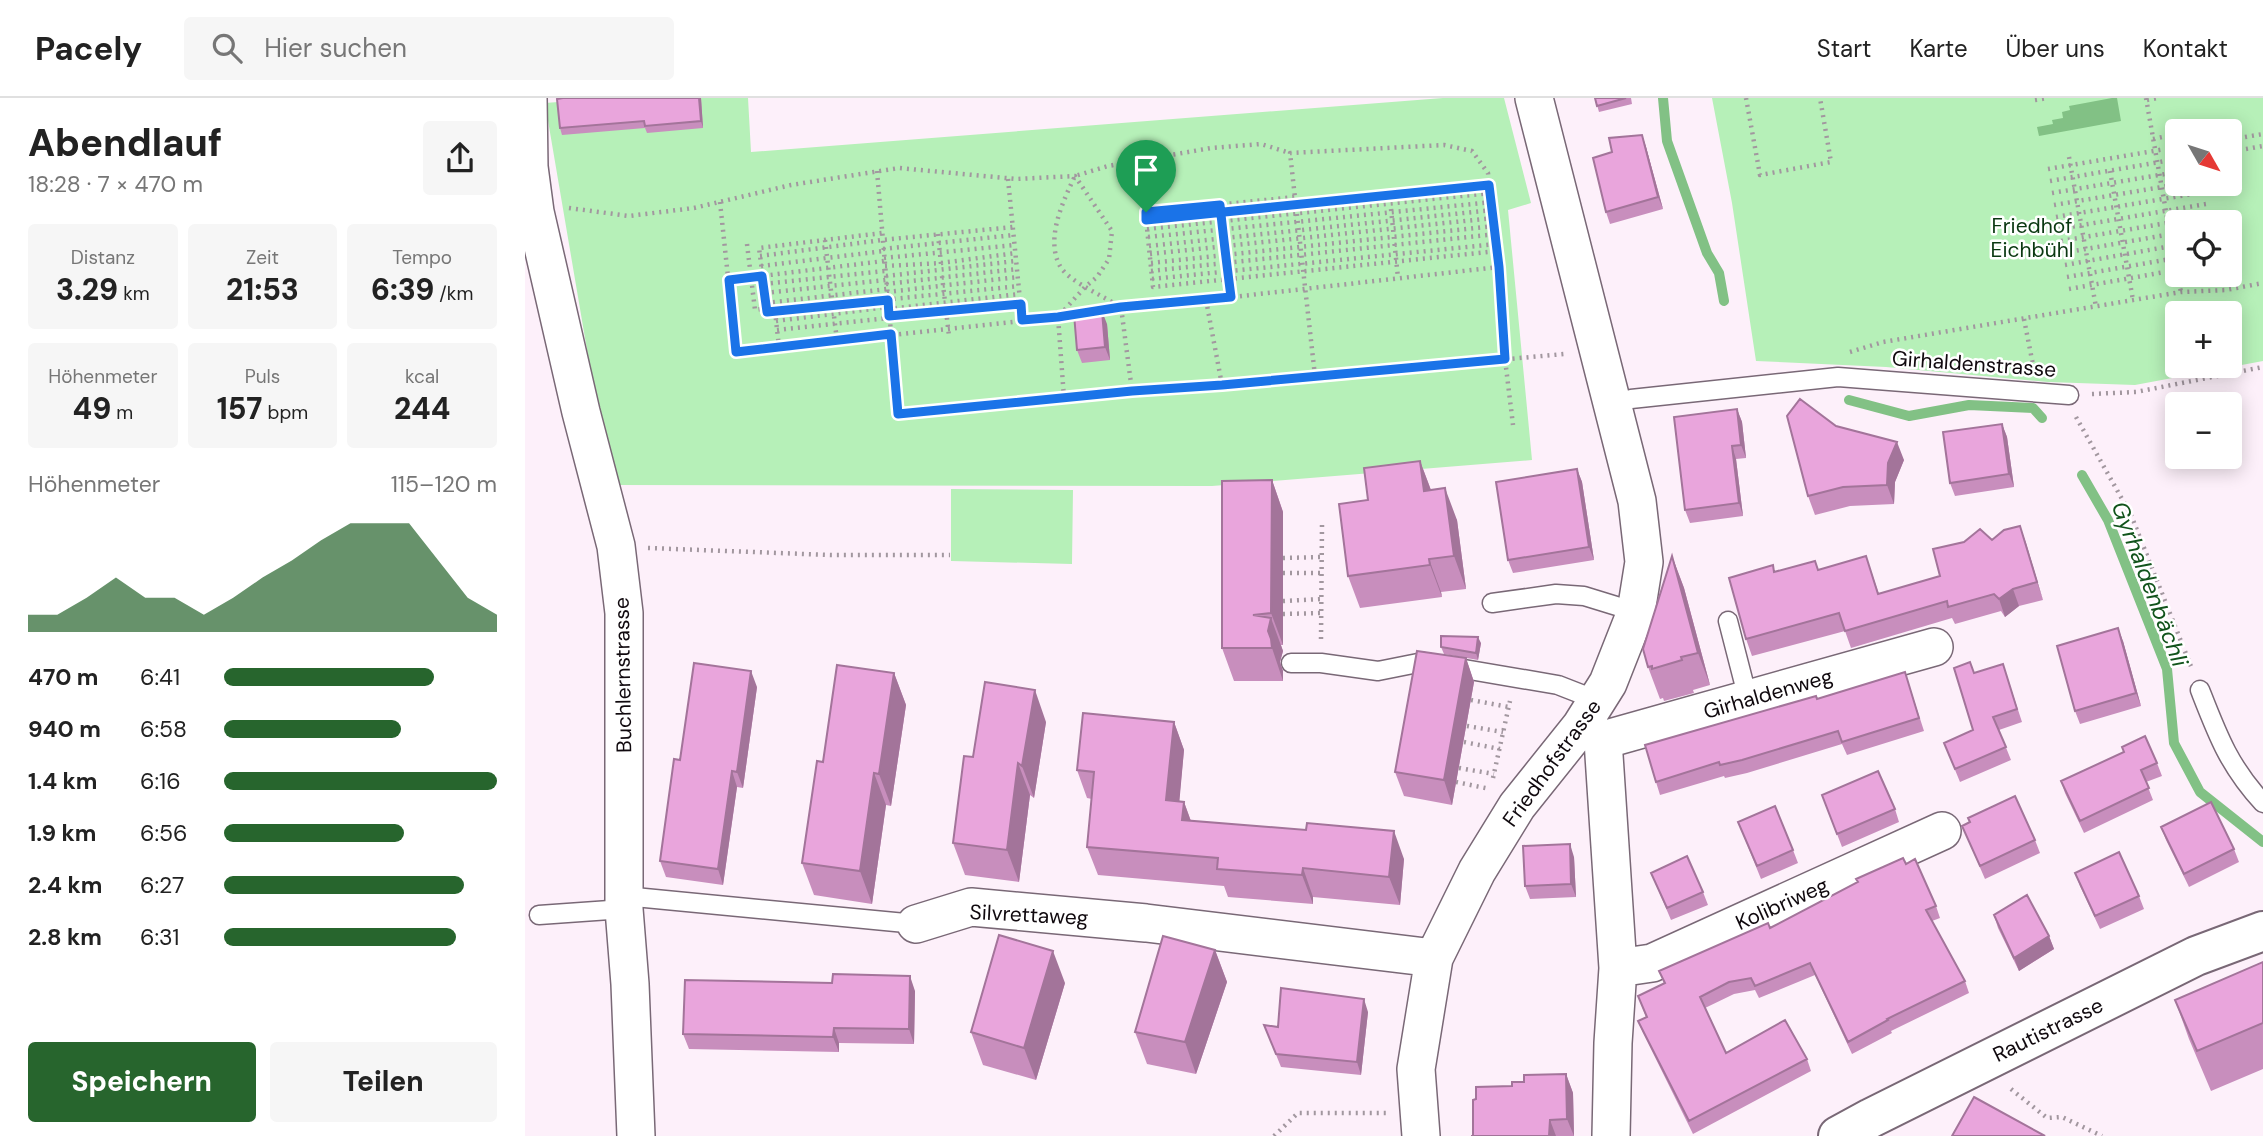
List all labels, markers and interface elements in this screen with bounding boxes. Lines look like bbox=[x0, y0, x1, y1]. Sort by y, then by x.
search box bbox=[184, 17, 674, 80]
text: Pacely bbox=[35, 27, 142, 70]
icon: search bbox=[208, 29, 246, 67]
text: Hier suchen bbox=[264, 31, 407, 65]
text: Start bbox=[1817, 33, 1871, 64]
text: Karte bbox=[1909, 33, 1968, 64]
text: Über uns bbox=[2006, 33, 2105, 64]
text: Kontakt bbox=[2143, 33, 2228, 64]
text: Abendlauf bbox=[28, 118, 222, 168]
north arrow bbox=[2165, 119, 2242, 196]
map controls bbox=[2165, 119, 2242, 469]
button: share bbox=[423, 121, 497, 195]
pin bbox=[1116, 140, 1176, 212]
icon: arrive bbox=[1127, 151, 1165, 189]
text: 18:28 · 7 × 470 m bbox=[28, 169, 203, 199]
button: locate bbox=[2165, 210, 2242, 287]
park label: Friedhof Eichbühl bbox=[1991, 212, 2073, 264]
text: Distanz bbox=[71, 245, 135, 270]
text: Zeit bbox=[246, 245, 279, 270]
text: Tempo bbox=[392, 245, 452, 270]
text: 3.29 bbox=[56, 270, 118, 309]
text: 21:53 bbox=[226, 270, 299, 309]
text: 6:39 bbox=[371, 270, 434, 309]
text: km bbox=[118, 281, 150, 306]
text: /km bbox=[434, 281, 473, 306]
button: + bbox=[2165, 301, 2242, 378]
street label: Girhaldenstrasse bbox=[1891, 344, 2057, 384]
text: Höhenmeter bbox=[48, 364, 157, 389]
text: Puls bbox=[245, 364, 280, 389]
text: kcal bbox=[405, 364, 439, 389]
text: 49 bbox=[72, 389, 111, 428]
text: 157 bbox=[217, 389, 262, 428]
text: 244 bbox=[394, 389, 450, 428]
button: − bbox=[2165, 392, 2242, 469]
text: m bbox=[111, 400, 133, 425]
text: bpm bbox=[262, 400, 308, 425]
text: Höhenmeter bbox=[28, 469, 160, 499]
text: 115–120 m bbox=[391, 469, 497, 499]
water label: Gyrhaldenbächli bbox=[2105, 497, 2195, 671]
street label: Buchlernstrasse bbox=[608, 597, 638, 753]
text: 470 m bbox=[28, 662, 98, 692]
text: 6:41 bbox=[140, 662, 180, 692]
street label: Girhaldenweg bbox=[1700, 662, 1836, 726]
street label: Friedhofstrasse bbox=[1496, 694, 1608, 832]
text: 940 m bbox=[28, 714, 101, 744]
text: 6:58 bbox=[140, 714, 187, 744]
text: 1.4 km bbox=[28, 766, 97, 796]
text: 6:16 bbox=[140, 766, 181, 796]
text: 1.9 km bbox=[28, 818, 96, 848]
text: 6:56 bbox=[140, 818, 188, 848]
text: 2.4 km bbox=[28, 870, 102, 900]
text: 6:27 bbox=[140, 870, 184, 900]
street label: Kolibriweg bbox=[1731, 871, 1833, 937]
street label: Silvrettaweg bbox=[969, 898, 1089, 932]
text: 2.8 km bbox=[28, 922, 102, 952]
text: 6:31 bbox=[140, 922, 179, 952]
street label: Rautistrasse bbox=[1988, 991, 2108, 1069]
button: Speichern bbox=[28, 1042, 256, 1122]
button: Teilen bbox=[270, 1042, 497, 1122]

